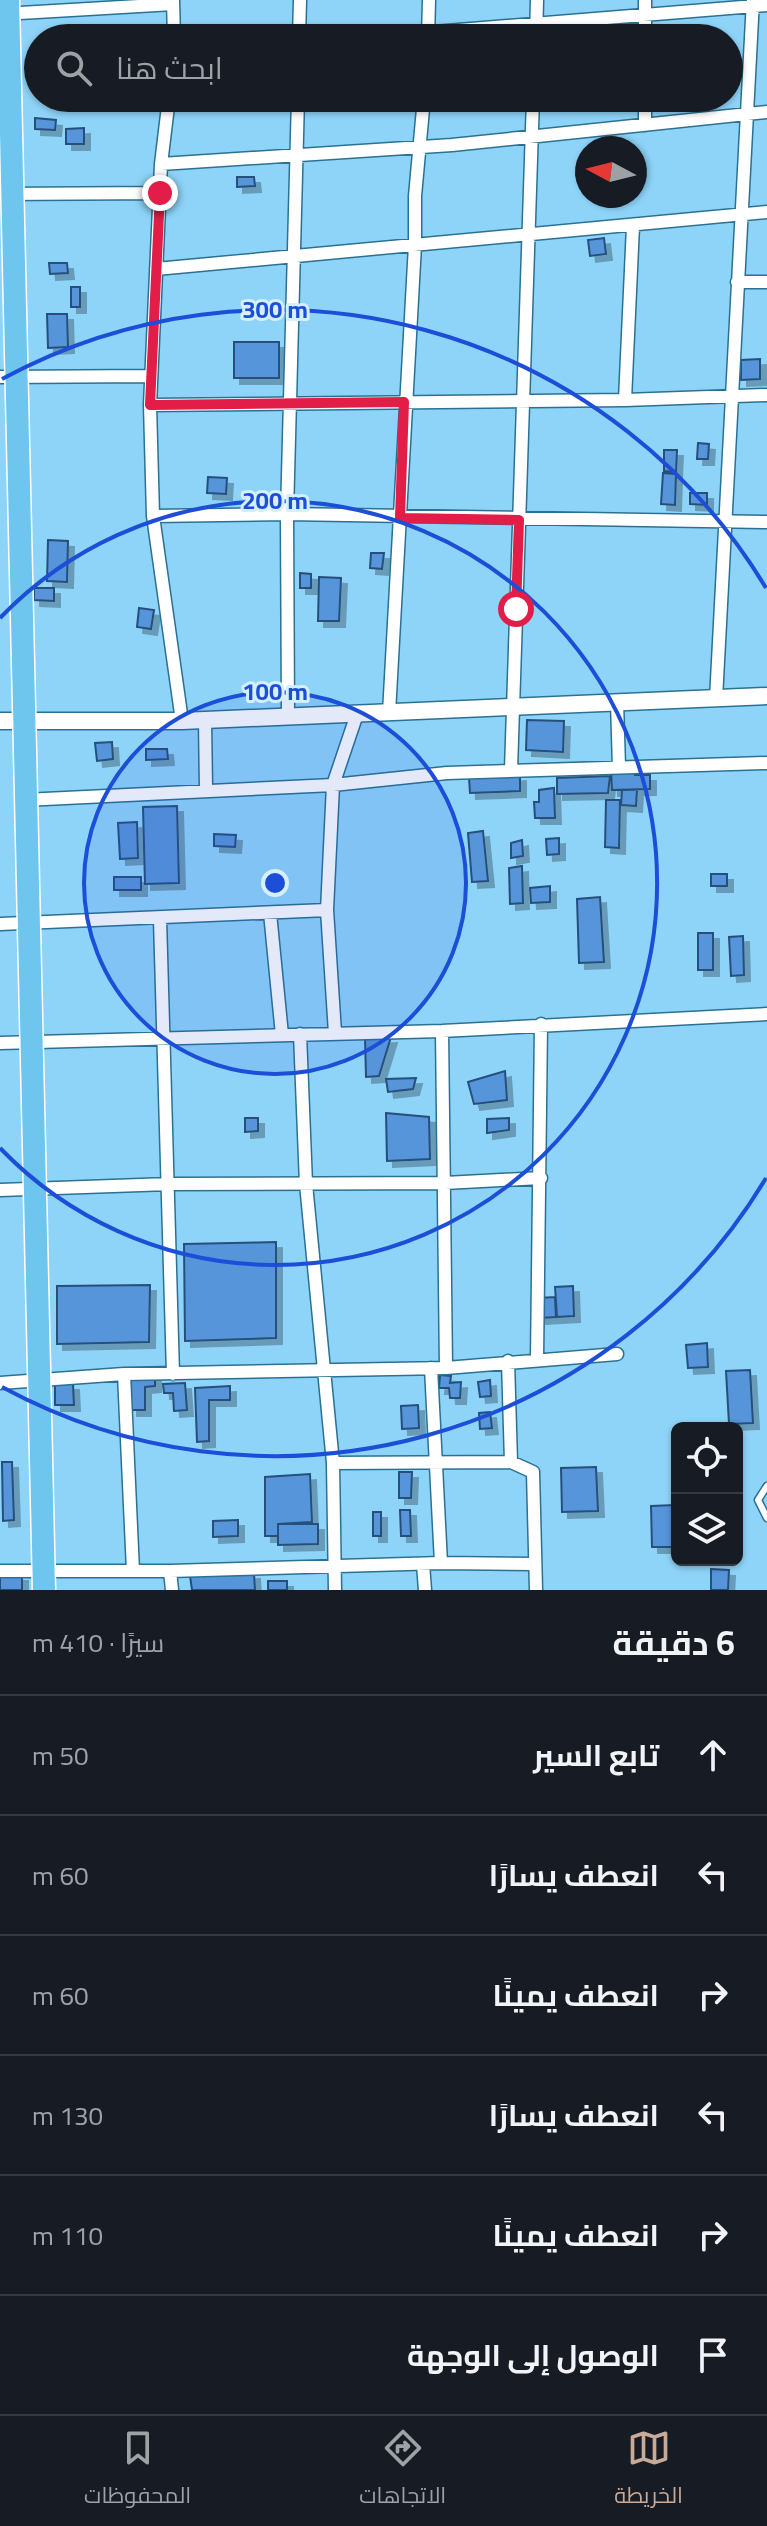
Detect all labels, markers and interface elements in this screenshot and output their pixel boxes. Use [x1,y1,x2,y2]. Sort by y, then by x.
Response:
search box [24,24,743,112]
text: ابحث هنا [116,40,223,96]
icon: search [52,46,96,90]
north arrow [575,136,647,208]
route end [142,175,178,211]
text: 300 m [242,287,308,332]
text: 200 m [242,478,308,523]
route start [498,591,534,627]
text: 100 m [242,669,308,714]
centre of rings [261,869,289,897]
map controls [671,1422,743,1566]
button: locate [671,1422,743,1494]
button: layers [671,1494,743,1566]
text: 6 دقيقة [613,1611,735,1674]
text: سيرًا · 410 m [32,1618,164,1667]
text: تابع السير [533,1727,659,1783]
text: 50 m [32,1731,89,1780]
icon: ahead [691,1733,735,1777]
text: انعطف يسارًا [489,1847,659,1903]
text: 60 m [32,1851,89,1900]
icon: left [691,1853,735,1897]
text: انعطف يمينًا [493,1967,659,2023]
text: 60 m [32,1971,89,2020]
icon: right [691,1973,735,2017]
text: انعطف يسارًا [489,2087,659,2143]
text: 130 m [32,2091,103,2140]
icon: left [691,2093,735,2137]
text: انعطف يمينًا [493,2207,659,2263]
text: 110 m [32,2211,103,2260]
icon: right [691,2213,735,2257]
text: الوصول إلى الوجهة [407,2327,659,2383]
icon: arrive [691,2333,735,2377]
tab: المحفوظات [84,2426,191,2516]
tab: الاتجاهات [359,2426,446,2516]
tab: الخريطة [614,2426,683,2516]

